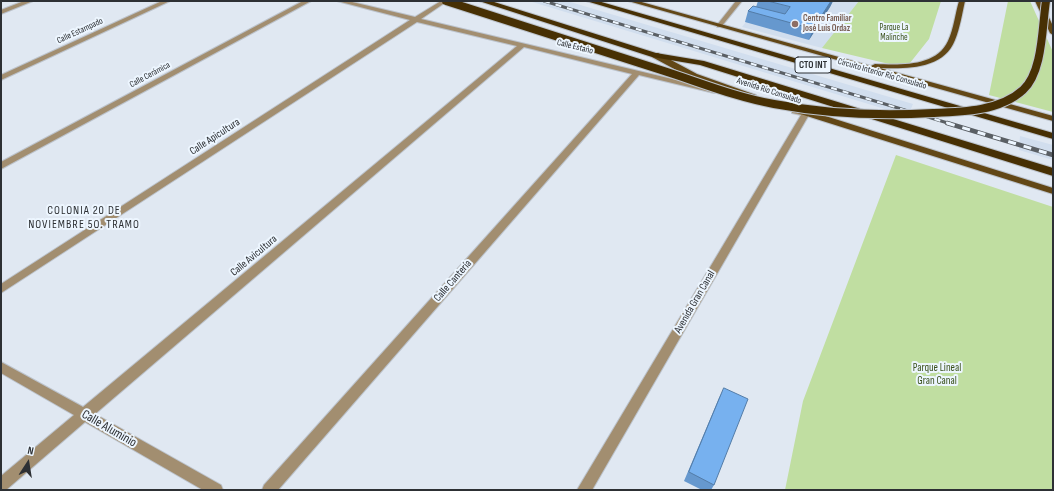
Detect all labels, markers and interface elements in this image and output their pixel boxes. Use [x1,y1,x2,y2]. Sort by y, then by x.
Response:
place label: Centro Familiar José Luis Ordaz [803,14,852,35]
street label: Calle Estampado [55,16,105,46]
marker: Centro Familiar José Luis Ordaz [790,19,800,29]
park label: Parque La Malinche [880,23,908,44]
street label: Calle Estaño [556,37,594,57]
street label: Circuito Interior Río Consulado [836,56,928,92]
road number: CTO INT [795,57,831,73]
street label: Calle Cerámica [128,60,172,90]
street label: Avenida Río Consulado [735,75,803,107]
street label: Calle Apicultura [187,116,243,158]
district label: COLONIA 20 DE NOVIEMBRE 5O. TRAMO [28,204,140,232]
street label: Calle Avicultura [228,233,280,279]
street label: Calle Cantería [431,257,475,305]
street label: Avenida Gran Canal [672,268,718,336]
park label: Parque Lineal Gran Canal [913,361,961,387]
street label: Calle Aluminio [79,407,139,451]
north arrow [8,443,48,483]
text: N [26,444,35,458]

